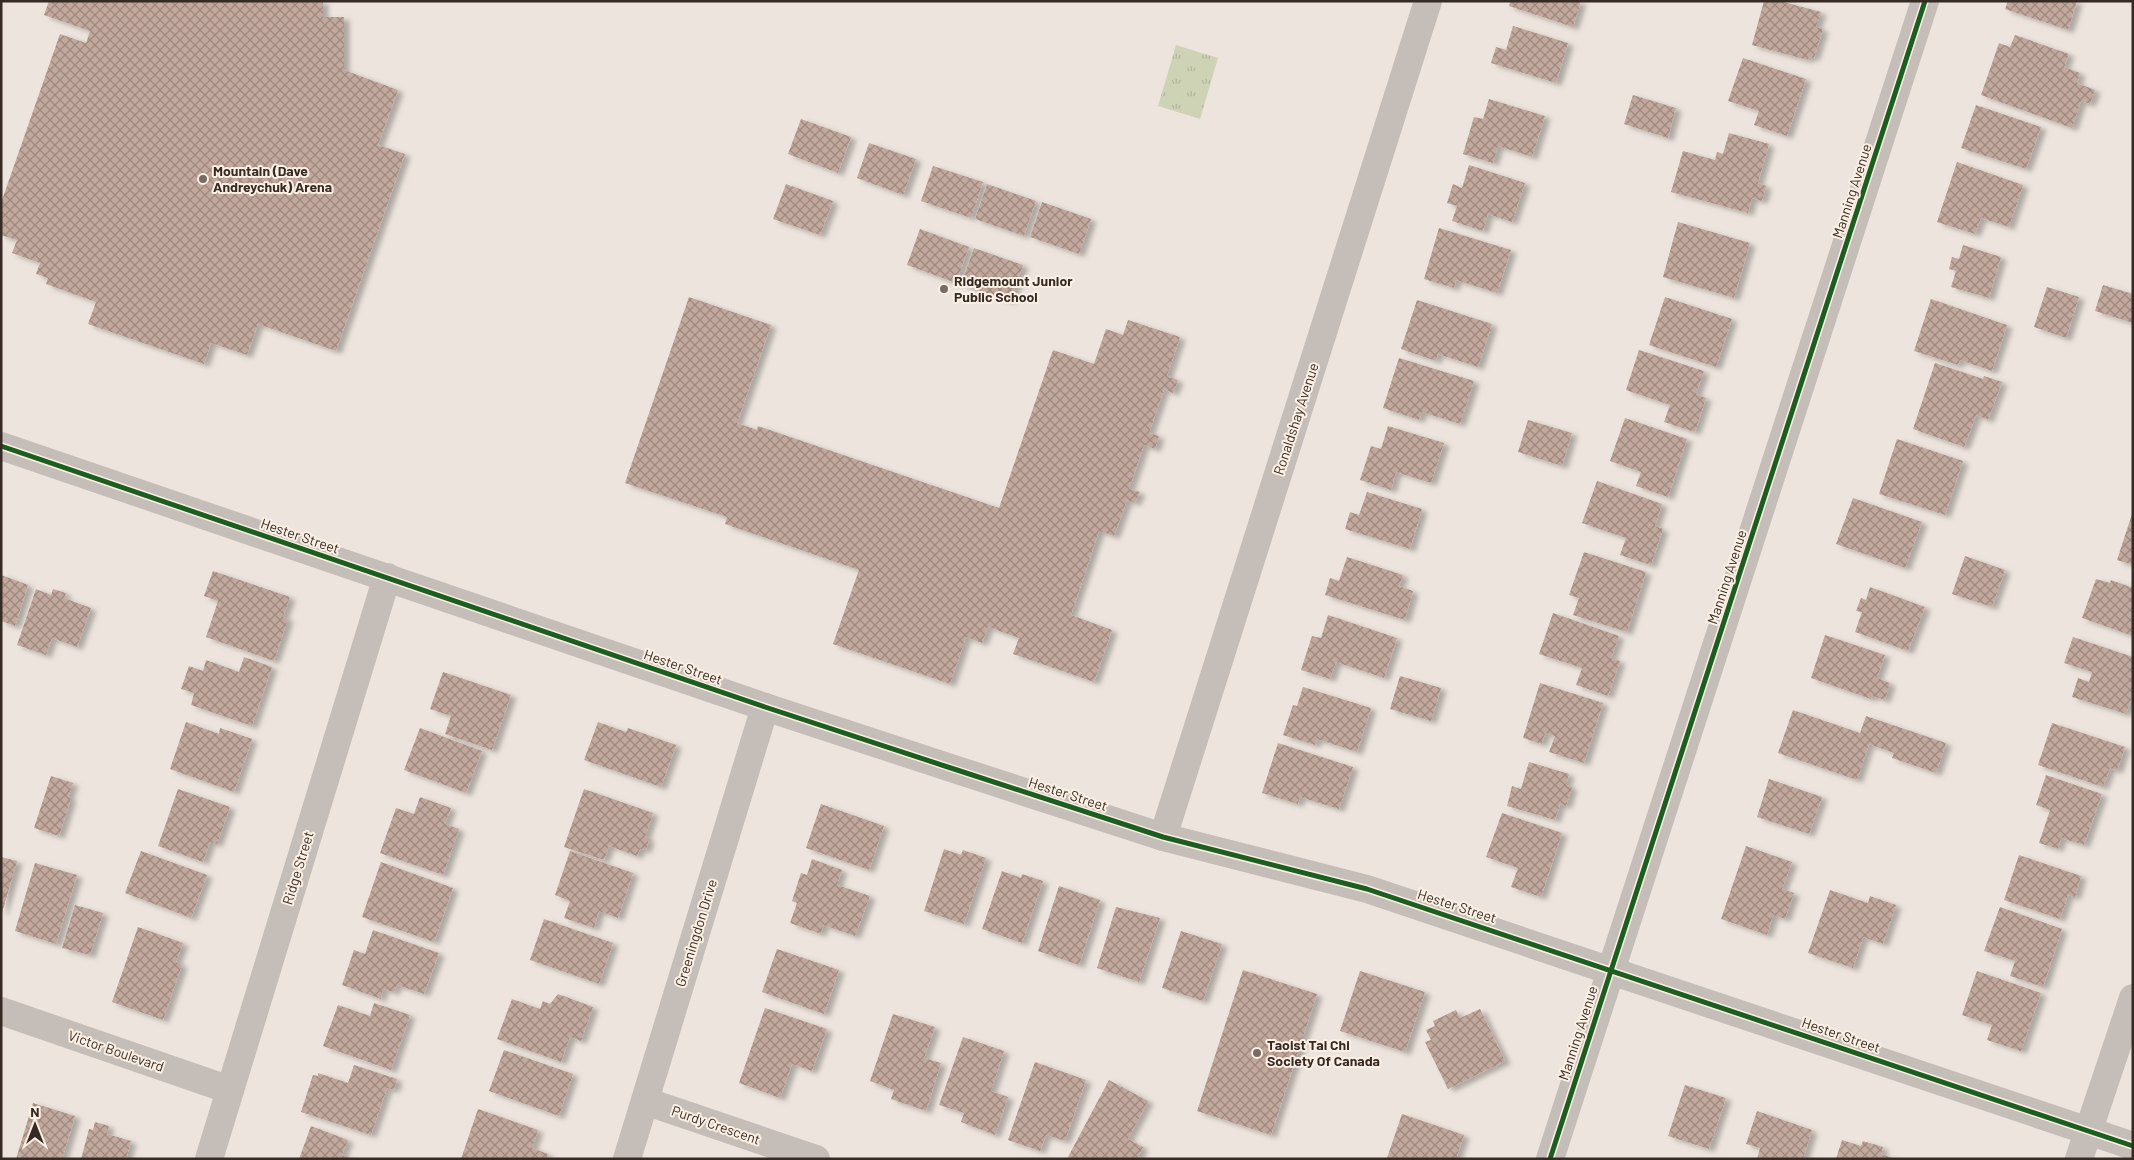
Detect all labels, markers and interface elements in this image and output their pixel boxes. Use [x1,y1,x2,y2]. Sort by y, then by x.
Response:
street label: Manning Avenue [1828,142,1875,240]
place label: Mountain (Dave Andreychuk) Arena [213,162,332,195]
marker: Mountain (Dave Andreychuk) Arena [197,173,209,185]
place label: Ridgemount Junior Public School [954,272,1073,305]
marker: Ridgemount Junior Public School [938,283,950,295]
street label: Ronaldshay Avenue [1269,361,1322,477]
street label: Hester Street [259,514,342,557]
street label: Manning Avenue [1703,528,1750,626]
street label: Hester Street [642,645,725,688]
street label: Hester Street [1027,773,1110,814]
street label: Ridge Street [278,829,317,907]
street label: Greeningdon Drive [671,877,720,989]
street label: Hester Street [1416,885,1499,926]
street label: Manning Avenue [1554,984,1601,1082]
street label: Hester Street [1800,1013,1883,1056]
street label: Victor Boulevard [66,1026,166,1075]
place label: Taoist Tai Chi Society Of Canada [1267,1036,1380,1069]
marker: Taoist Tai Chi Society Of Canada [1251,1047,1263,1059]
north arrow [10,1100,60,1150]
street label: Purdy Crescent [670,1101,763,1148]
text: N [30,1103,40,1120]

